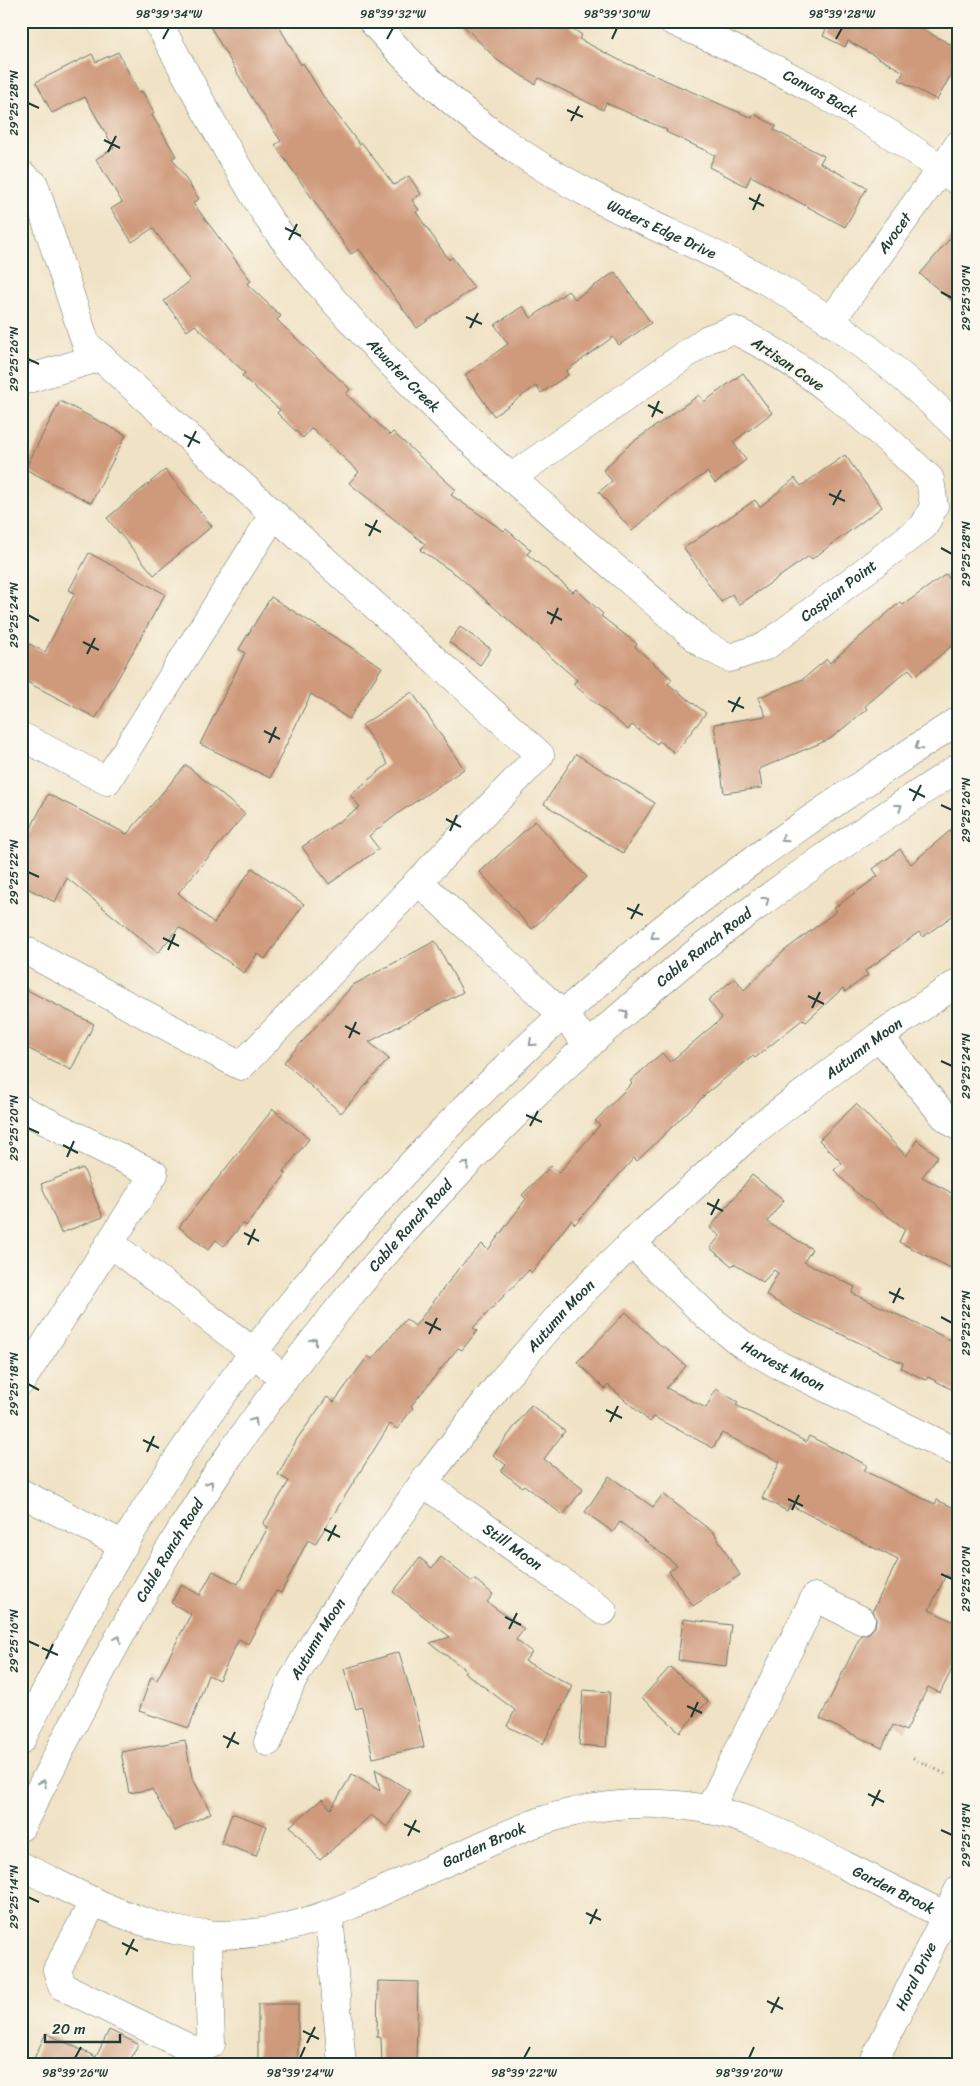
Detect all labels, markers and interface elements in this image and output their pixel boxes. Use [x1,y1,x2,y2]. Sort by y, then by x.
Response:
text: 98°39'34"W [136,3,203,25]
text: 98°39'32"W [360,3,427,25]
text: 98°39'30"W [584,3,651,25]
text: 98°39'28"W [809,3,876,25]
street label: Canvas Back [778,62,863,124]
text: 29°25'28"N [3,70,25,136]
street label: Waters Edge Drive [602,192,721,266]
street label: Avocet [870,206,919,260]
text: 29°25'30"N [955,265,977,331]
text: 29°25'26"N [3,326,25,392]
street label: Artisan Cove [745,329,830,398]
street label: Atwater Creek [360,331,447,419]
text: 29°25'28"N [955,521,977,587]
street label: Caspian Point [794,553,883,629]
text: 29°25'24"N [3,581,25,648]
one-way arrow [914,741,924,750]
text: 29°25'26"N [955,777,977,843]
one-way arrow [894,804,903,814]
one-way arrow [781,833,790,841]
text: 29°25'22"N [3,839,25,905]
one-way arrow [760,897,770,906]
street label: Cable Ranch Road [650,900,758,994]
one-way arrow [651,931,660,939]
one-way arrow [620,1010,629,1019]
street label: Autumn Moon [818,1011,908,1086]
text: 29°25'24"N [955,1032,977,1099]
one-way arrow [529,1037,538,1046]
text: 29°25'20"N [3,1094,25,1161]
one-way arrow [460,1162,469,1171]
street label: Cable Ranch Road [362,1172,460,1278]
street label: Autumn Moon [519,1273,601,1359]
text: 29°25'22"N [955,1290,977,1356]
street label: Harvest Moon [736,1333,829,1398]
one-way arrow [309,1338,317,1347]
text: 29°25'18"N [3,1351,25,1416]
one-way arrow [248,1417,257,1427]
one-way arrow [204,1481,214,1490]
street label: Cable Ranch Road [128,1492,211,1607]
street label: Still Moon [477,1516,548,1577]
text: 29°25'20"N [955,1545,977,1612]
street label: Autumn Moon [282,1593,352,1685]
text: 29°25'16"N [3,1609,25,1673]
one-way arrow [112,1635,122,1644]
one-way arrow [37,1779,47,1788]
text: 29°25'18"N [955,1802,977,1867]
street label: Garden Brook [438,1815,530,1875]
street label: Garden Brook [848,1858,940,1922]
text: 29°25'14"N [3,1864,25,1929]
street label: Horal Drive [888,1937,944,2015]
scale bar [45,2011,120,2043]
text: 20 m [52,2016,86,2042]
text: 98°39'26"W [42,2062,109,2084]
text: 98°39'24"W [267,2062,334,2084]
text: 98°39'22"W [491,2062,558,2084]
text: 98°39'20"W [716,2062,783,2084]

